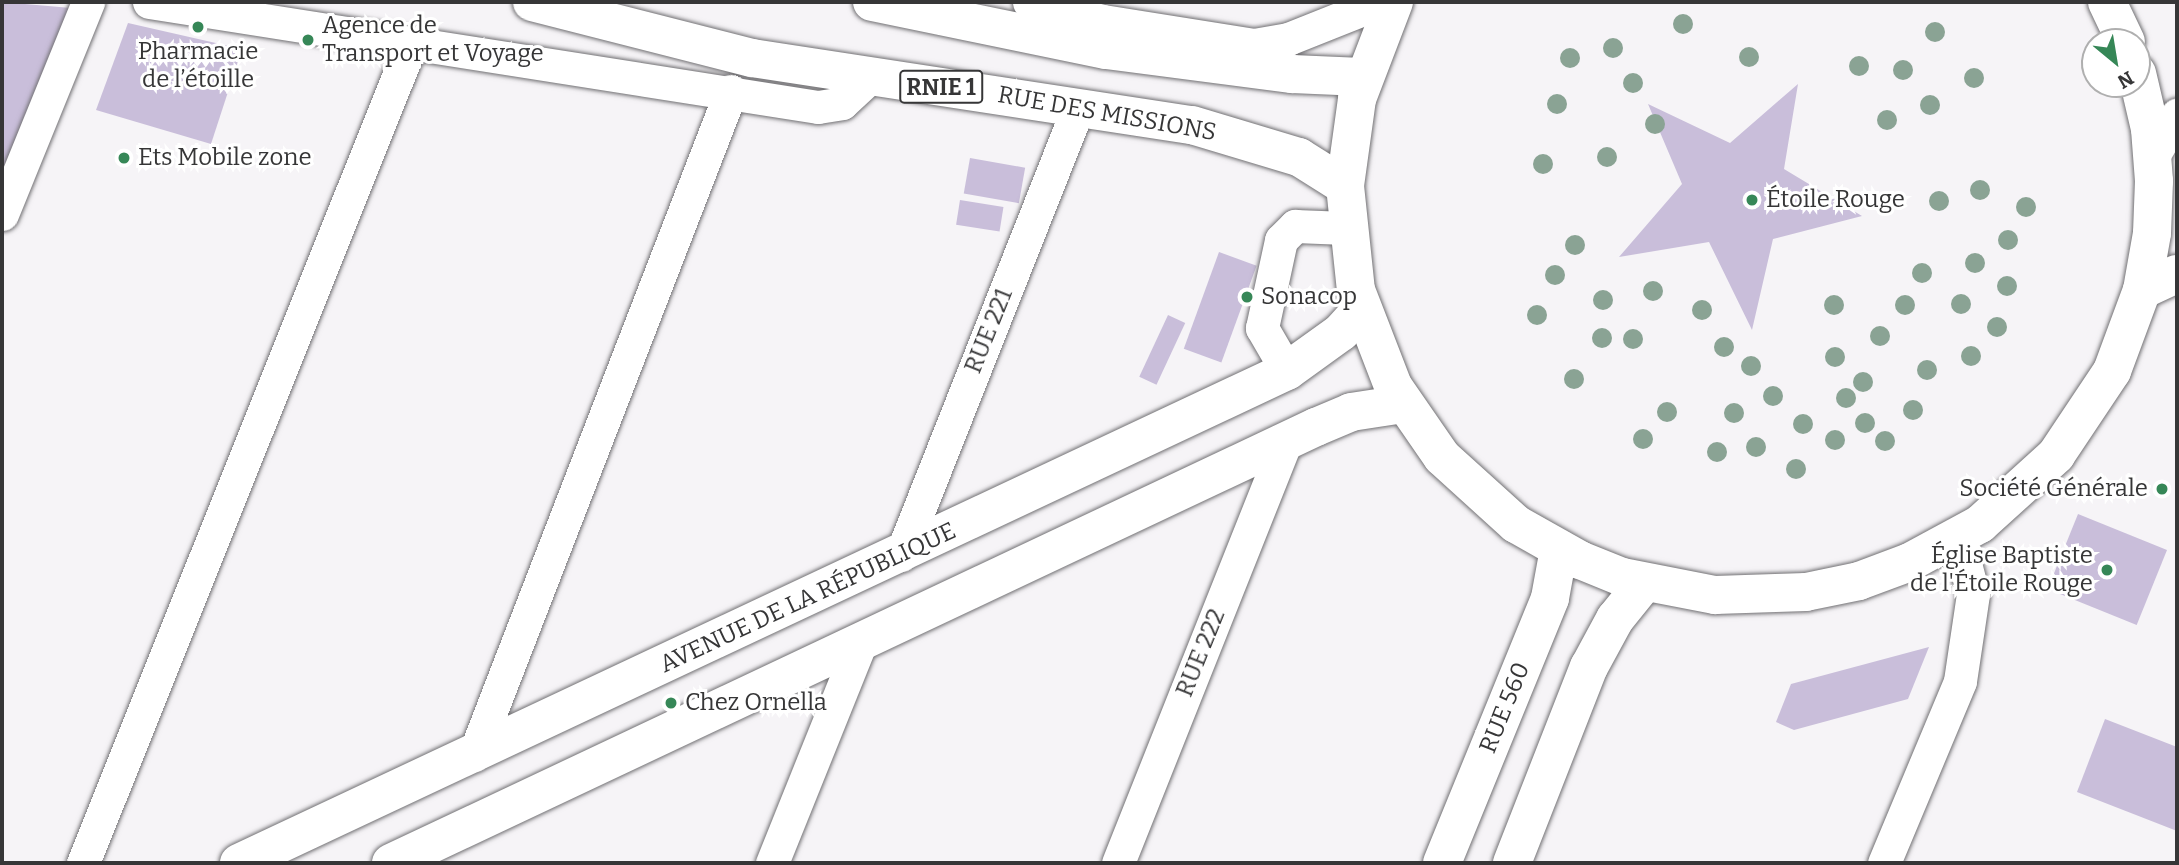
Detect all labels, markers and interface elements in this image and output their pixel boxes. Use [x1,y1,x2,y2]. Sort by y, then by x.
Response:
place label: Agence de Transport et Voyage [322,12,544,68]
marker: Pharmacie de l’étoille [190,19,206,35]
north arrow [2081,28,2151,98]
marker: Agence de Transport et Voyage [300,32,316,48]
place label: Pharmacie de l’étoille [138,38,258,94]
text: N [2114,66,2138,94]
road number: RNIE 1 [899,68,983,106]
street label: RUE DES MISSIONS [995,81,1219,147]
place label: Ets Mobile zone [138,144,312,172]
marker: Ets Mobile zone [116,150,132,166]
place label: Étoile Rouge [1766,186,1905,214]
marker: Étoile Rouge [1744,192,1760,208]
place label: Sonacop [1261,283,1357,311]
street label: RUE 221 [959,284,1019,378]
marker: Sonacop [1239,289,1255,305]
place label: Société Générale [1959,475,2148,503]
marker: Société Générale [2154,481,2170,497]
street label: AVENUE DE LA RÉPUBLIQUE [655,517,961,679]
place label: Église Baptiste de l'Étoile Rouge [1910,542,2093,598]
marker: Église Baptiste de l'Étoile Rouge [2099,562,2115,578]
street label: RUE 222 [1170,605,1232,701]
street label: RUE 560 [1474,658,1536,758]
place label: Chez Ornella [685,689,827,717]
marker: Chez Ornella [663,695,679,711]

